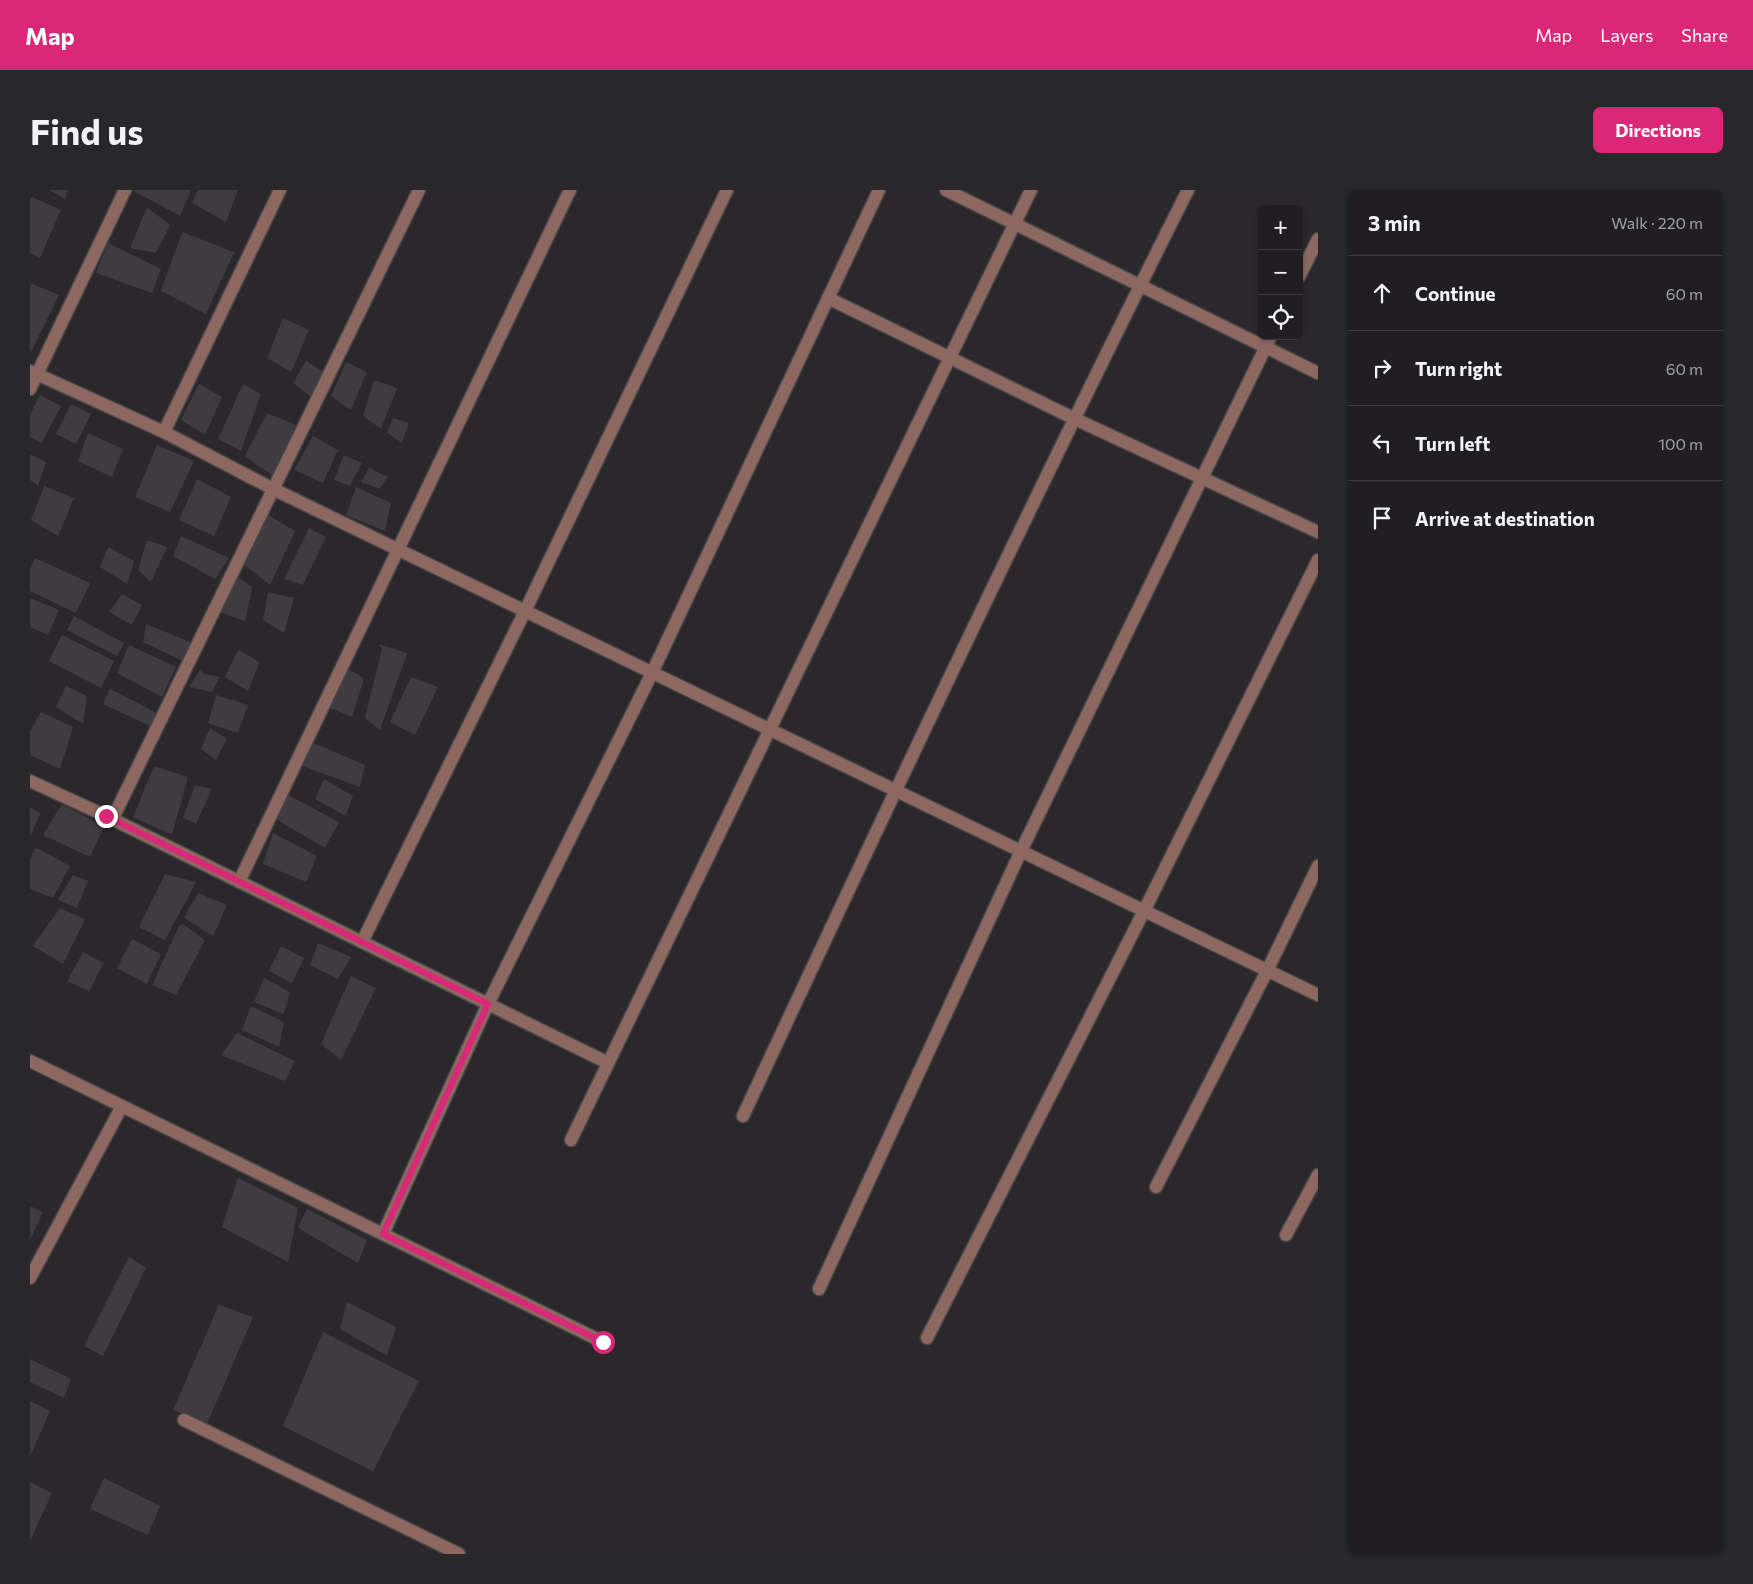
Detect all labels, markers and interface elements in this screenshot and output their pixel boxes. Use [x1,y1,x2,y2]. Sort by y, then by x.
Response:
text: Map [25,21,75,50]
text: Map [1535,24,1572,46]
text: Layers [1600,24,1653,46]
text: Share [1681,24,1728,46]
button: Directions [1593,107,1723,153]
text: Find us [30,109,144,152]
map controls [1258,205,1303,340]
button: + [1258,205,1303,250]
text: 3 min [1368,210,1421,235]
text: Walk · 220 m [1611,213,1703,232]
button: − [1258,250,1303,295]
icon: ahead [1368,279,1396,307]
text: Continue [1415,282,1495,305]
text: 60 m [1666,284,1703,303]
button: locate [1258,295,1303,340]
icon: right [1368,354,1396,382]
text: Turn right [1415,357,1502,380]
text: 60 m [1666,359,1703,378]
icon: left [1368,429,1396,457]
text: Turn left [1415,432,1490,455]
text: 100 m [1658,434,1703,453]
icon: arrive [1368,504,1396,532]
text: Arrive at destination [1415,507,1595,530]
route end [95,805,118,828]
route start [592,1331,615,1354]

